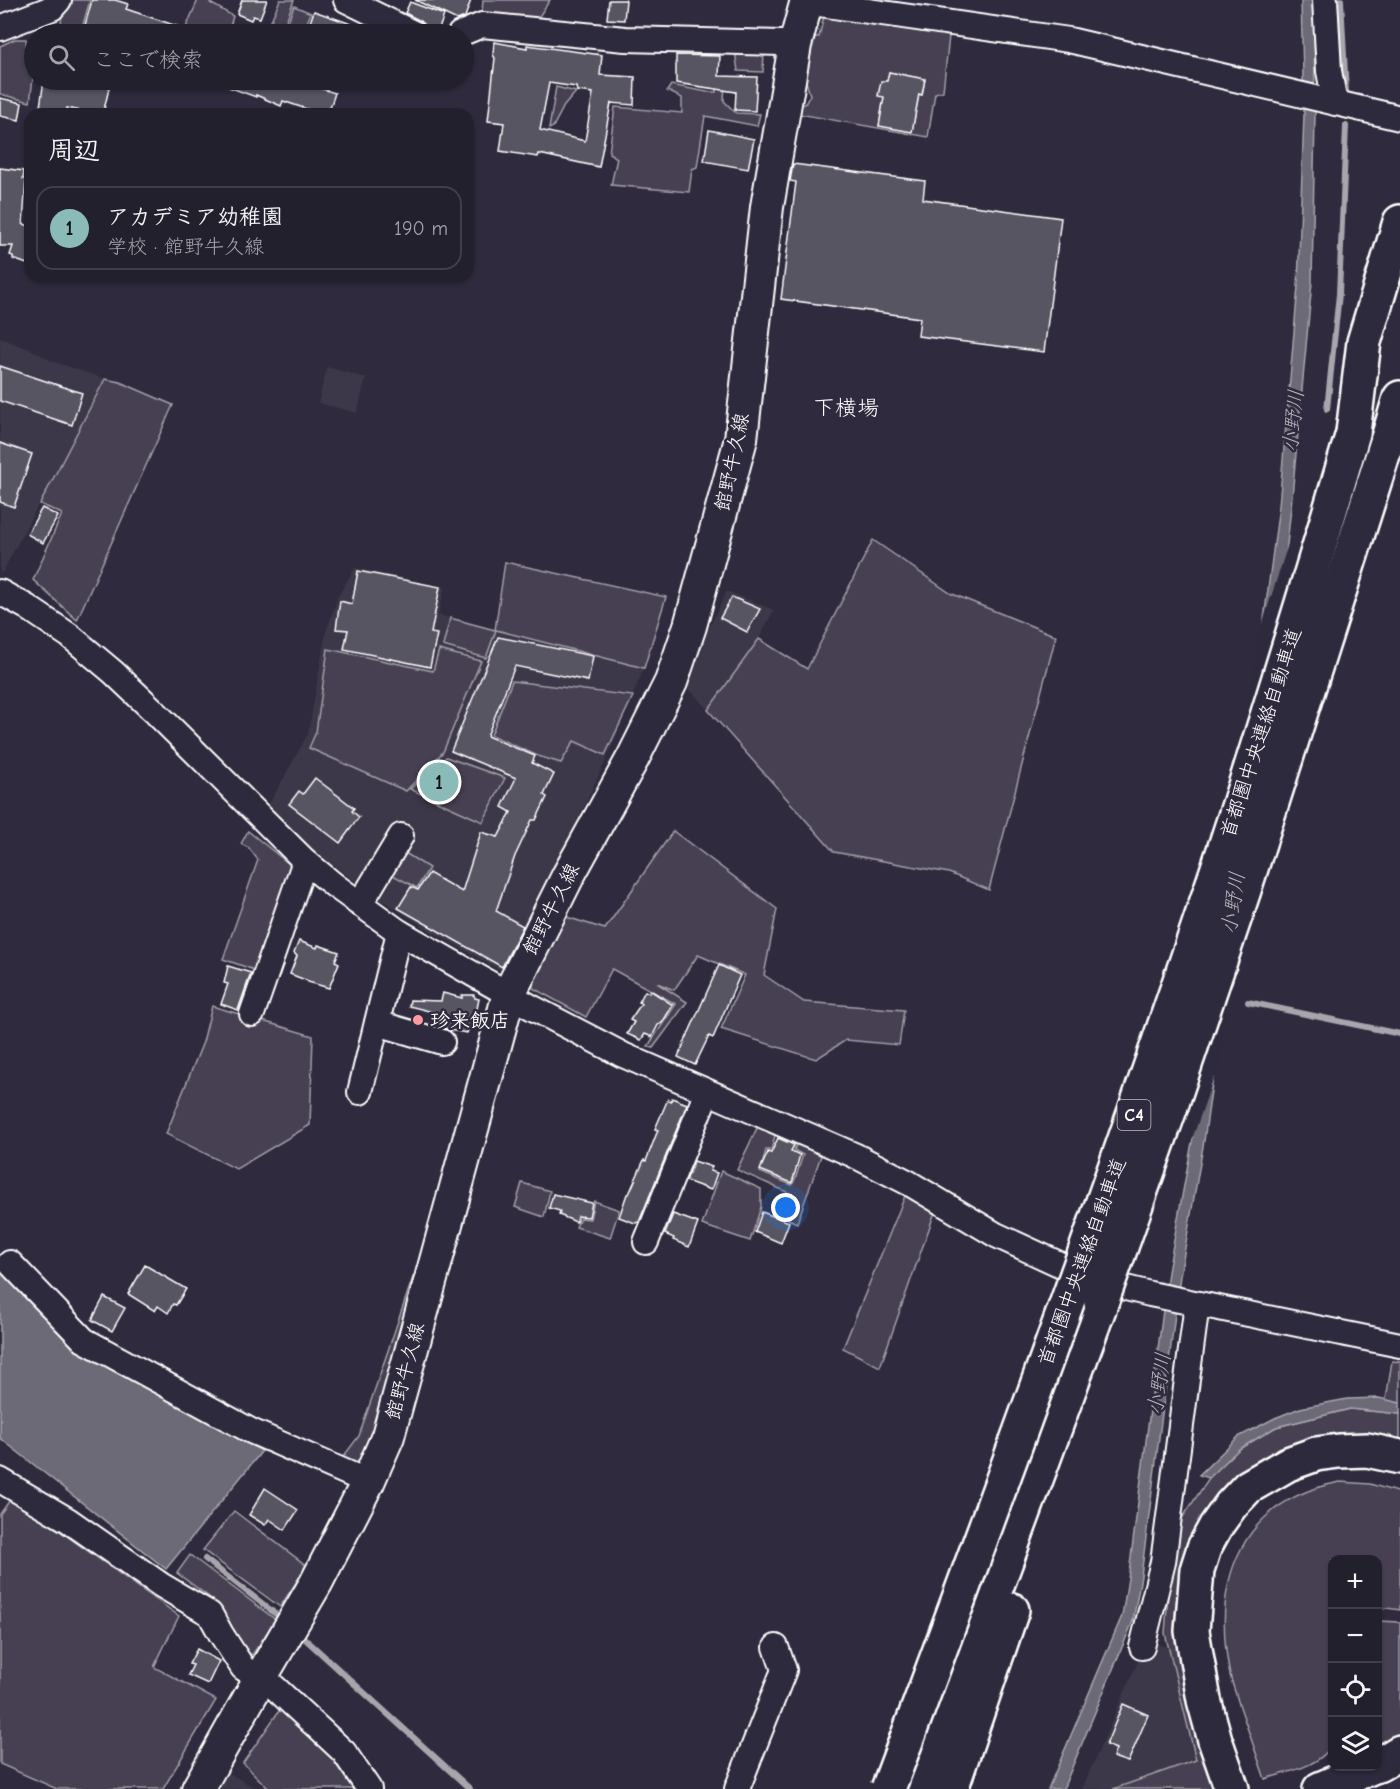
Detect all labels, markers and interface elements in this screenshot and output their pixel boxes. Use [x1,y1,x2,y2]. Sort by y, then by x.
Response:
search box [24,24,474,90]
icon: search [45,41,78,74]
text: ここで検索 [93,47,203,73]
text: 周辺 [48,136,100,166]
text: アカデミア幼稚園 [107,204,283,230]
text: 1 [66,217,73,240]
text: 190 m [394,217,448,240]
text: 学校 · 館野牛久線 [107,235,264,258]
water label: 小野川 [1278,388,1308,454]
district label: 下横場 [813,395,879,421]
street label: 館野牛久線 [710,411,754,513]
street label: 首都圏中央連絡自動車道 [1216,625,1306,841]
pin: 1 [420,760,458,804]
street label: 館野牛久線 [518,859,584,959]
water label: 小野川 [1217,870,1249,936]
place label: 珍来飯店 [430,1009,510,1032]
marker: 珍来飯店 [411,1013,425,1027]
road number: C4 [1118,1100,1150,1130]
street label: 首都圏中央連絡自動車道 [1034,1155,1130,1369]
your location [771,1193,800,1222]
street label: 館野牛久線 [381,1320,429,1422]
water label: 小野川 [1143,1351,1175,1417]
map controls [1328,1555,1382,1771]
button: + [1328,1555,1382,1609]
button: − [1328,1609,1382,1663]
button: locate [1328,1663,1382,1717]
button: layers [1328,1717,1382,1771]

